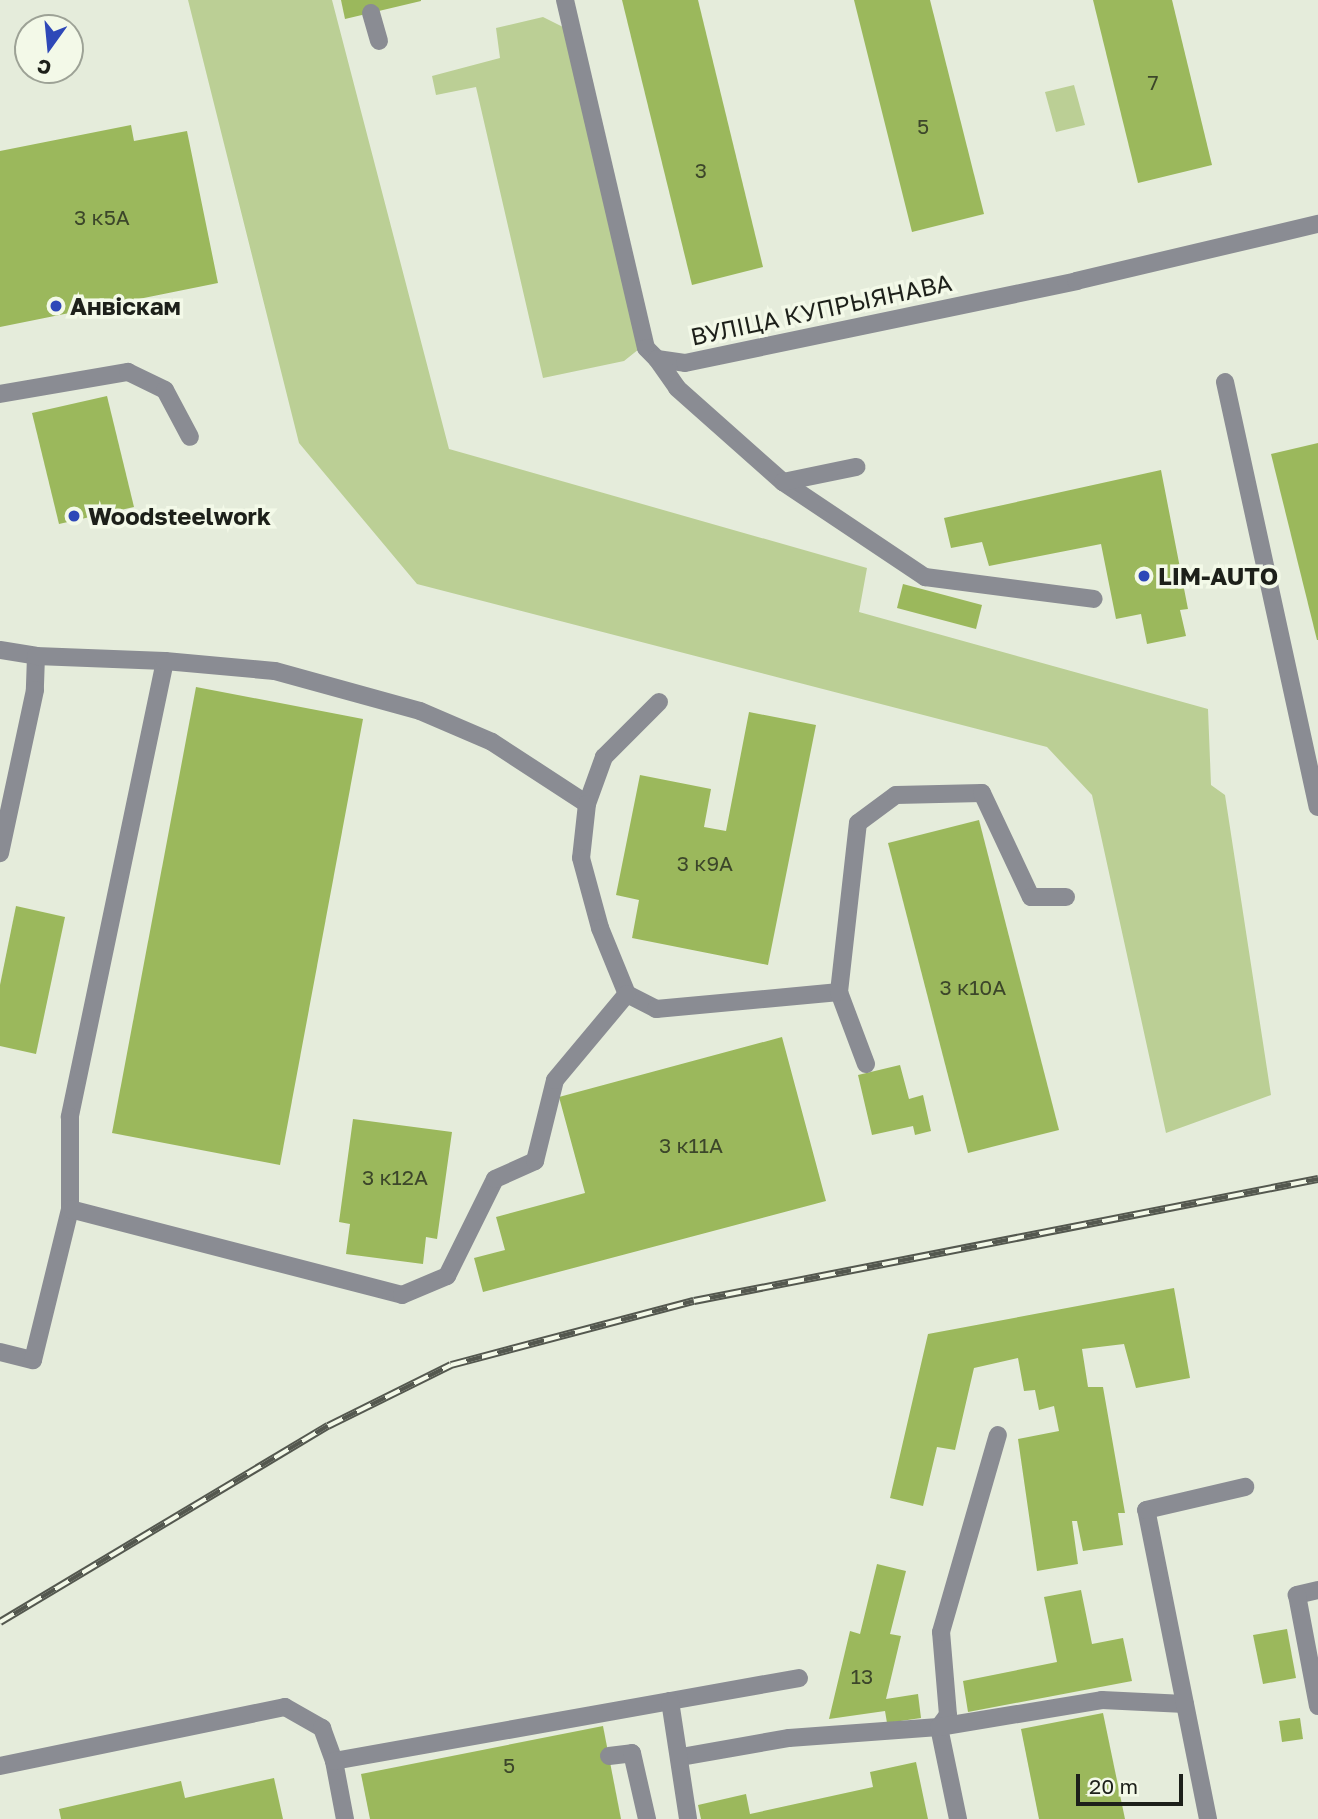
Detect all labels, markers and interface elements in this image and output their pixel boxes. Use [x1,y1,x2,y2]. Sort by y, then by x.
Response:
north arrow [14,14,84,84]
text: С [34,55,53,81]
house number: 7 [1147,69,1159,95]
house number: 5 [917,113,929,139]
house number: 3 [695,157,707,183]
house number: 3 к5А [74,204,130,230]
street label: ВУЛІЦА КУПРЫЯНАВА [688,267,954,351]
place label: Анвіскам [70,292,181,320]
marker: Анвіскам [48,298,64,314]
place label: Woodsteelwork [88,502,271,530]
marker: Woodsteelwork [66,508,82,524]
place label: LIM-AUTO [1158,562,1278,590]
marker: LIM-AUTO [1136,568,1152,584]
house number: 3 к9А [677,850,733,876]
house number: 3 к10А [940,974,1006,1000]
house number: 3 к11А [659,1132,723,1158]
house number: 3 к12А [362,1164,428,1190]
house number: 13 [851,1663,873,1689]
house number: 5 [503,1752,515,1778]
scale bar [1080,1759,1187,1803]
text: 20 m [1089,1773,1138,1799]

